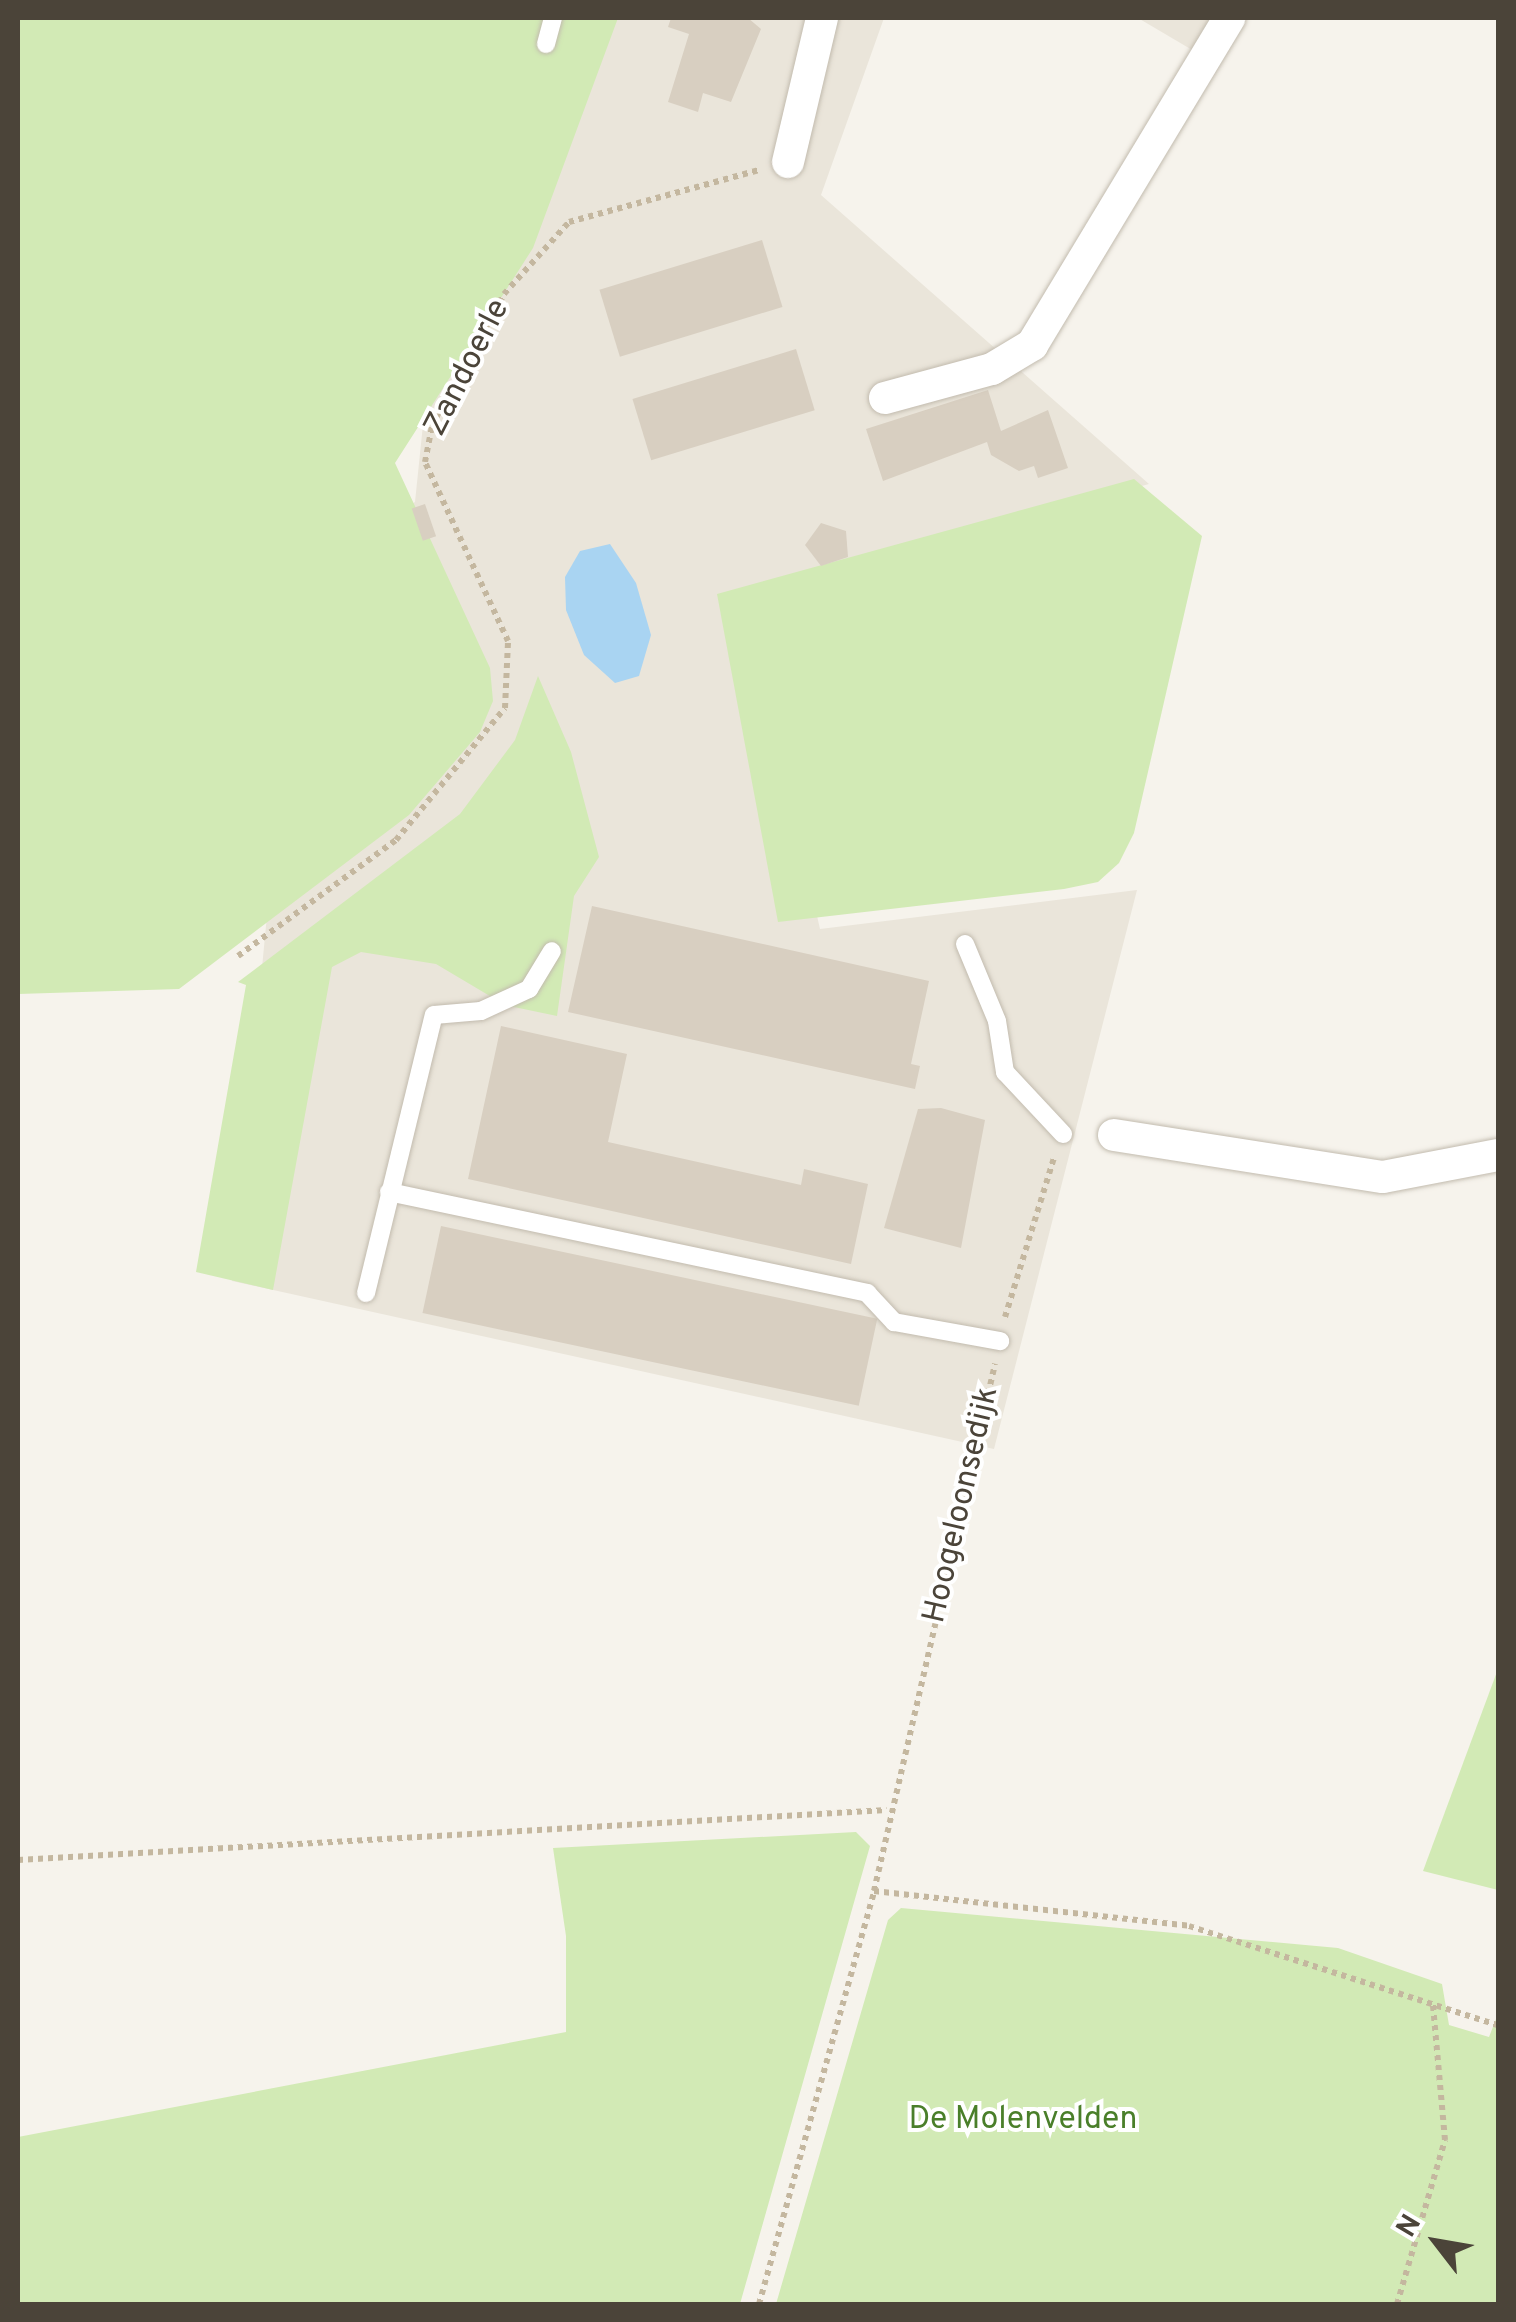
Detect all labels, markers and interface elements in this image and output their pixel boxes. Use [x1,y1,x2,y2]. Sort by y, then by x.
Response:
street label: Zandoerle [417,293,519,443]
street label: Hoogeloonsedijk [916,1383,1008,1627]
park label: De Molenvelden [908,2101,1138,2139]
north arrow [1386,2192,1486,2292]
text: N [1390,2209,1431,2244]

